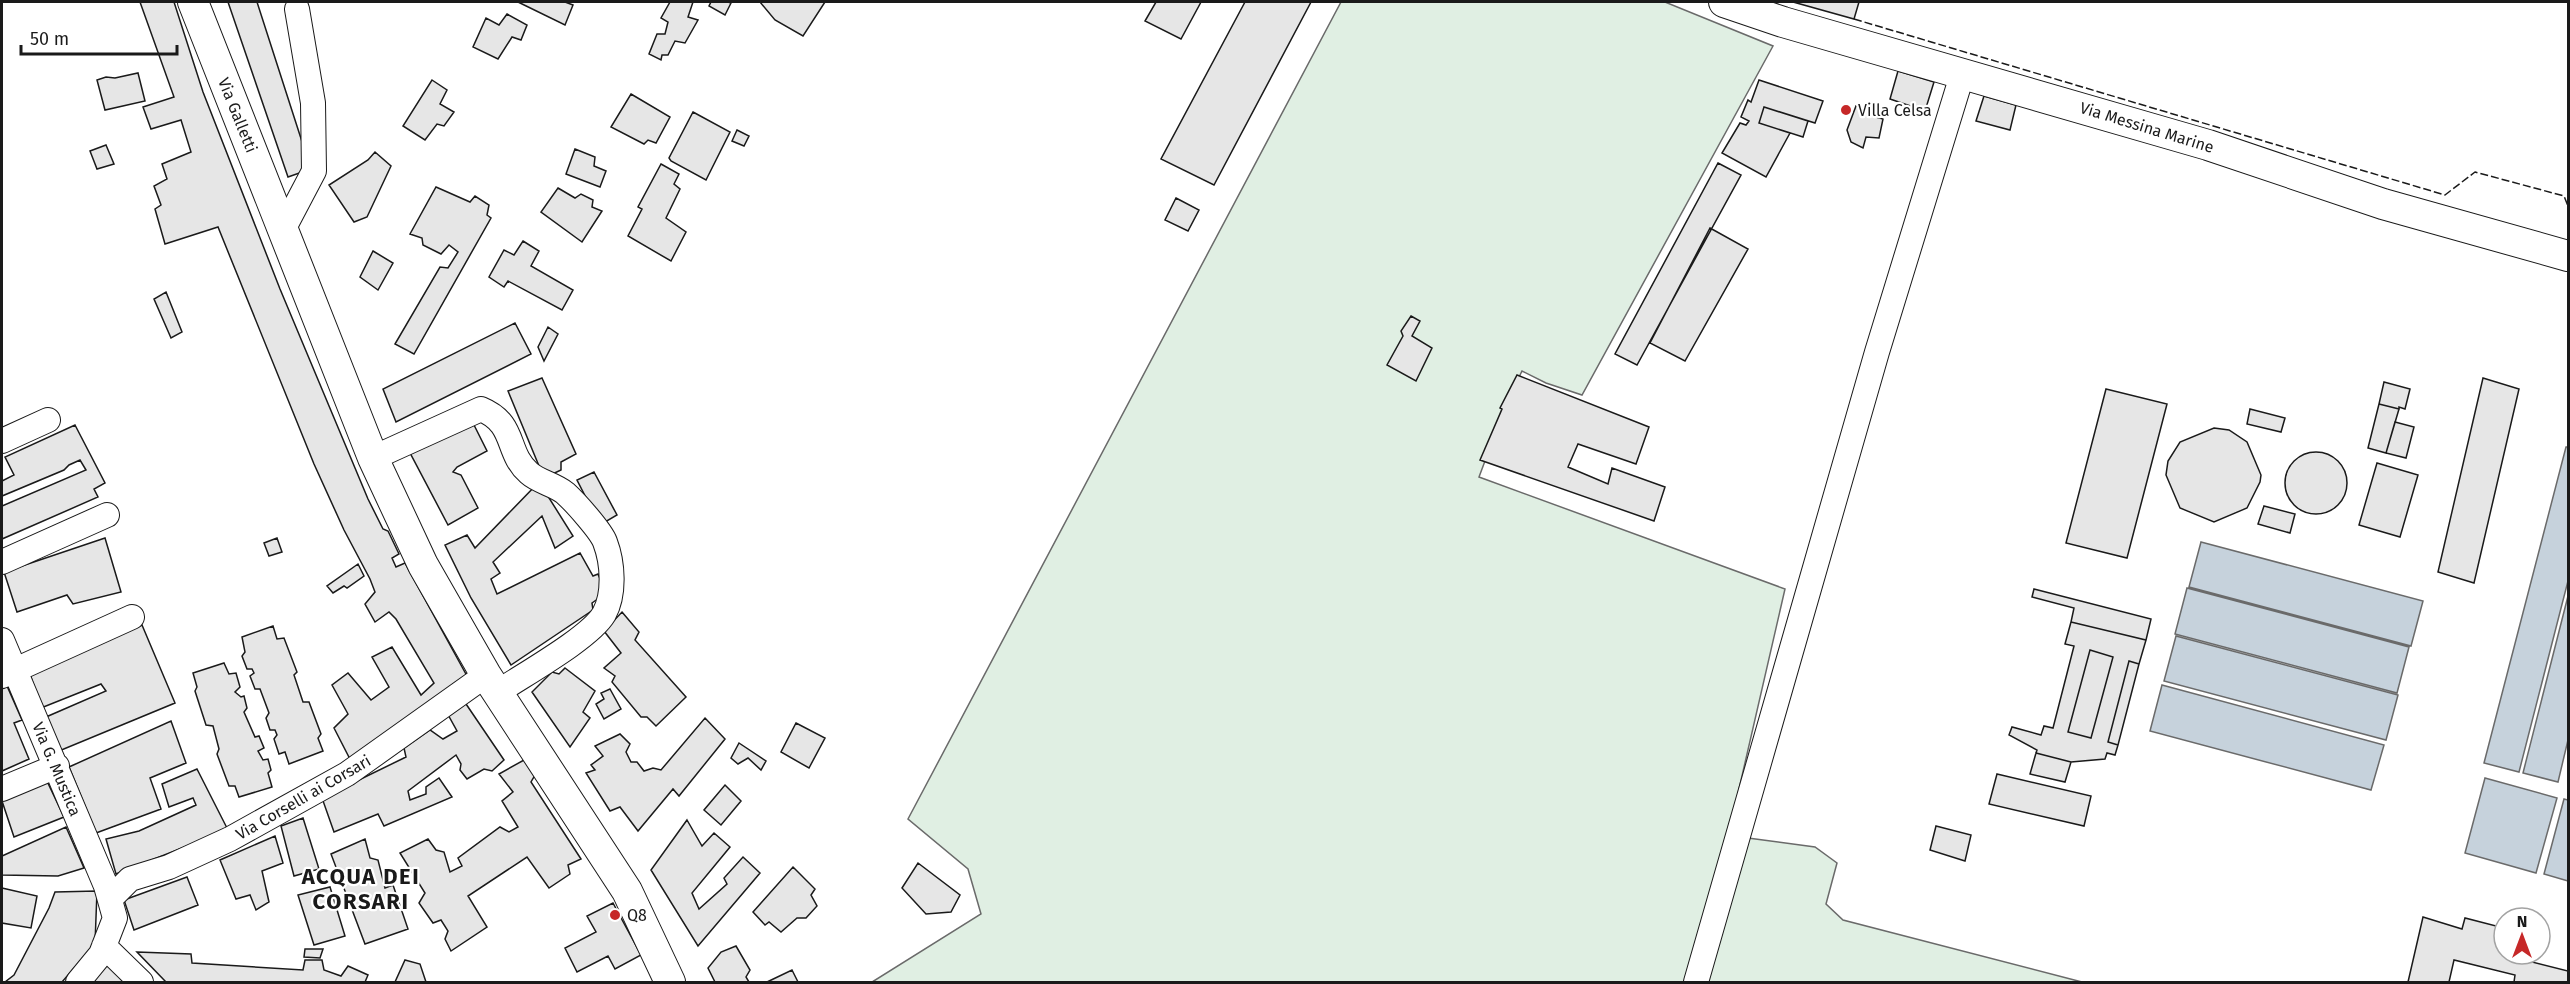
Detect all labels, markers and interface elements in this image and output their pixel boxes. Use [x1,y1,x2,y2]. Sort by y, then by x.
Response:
scale bar [21,18,177,56]
text: 50 m [30,28,69,50]
street label: Via Galletti [214,75,261,155]
street label: Via Messina Marine [2078,98,2216,157]
place label: Villa Celsa [1858,101,1932,120]
marker: Villa Celsa [1839,103,1853,117]
street label: Via G. Mustica [28,719,85,819]
street label: Via Corselli ai Corsari [232,751,374,844]
district label: ACQUA DEI CORSARI [301,863,420,915]
place label: Q8 [627,906,647,925]
north arrow [2492,906,2552,966]
marker: Q8 [608,908,622,922]
text: N [2517,912,2527,931]

